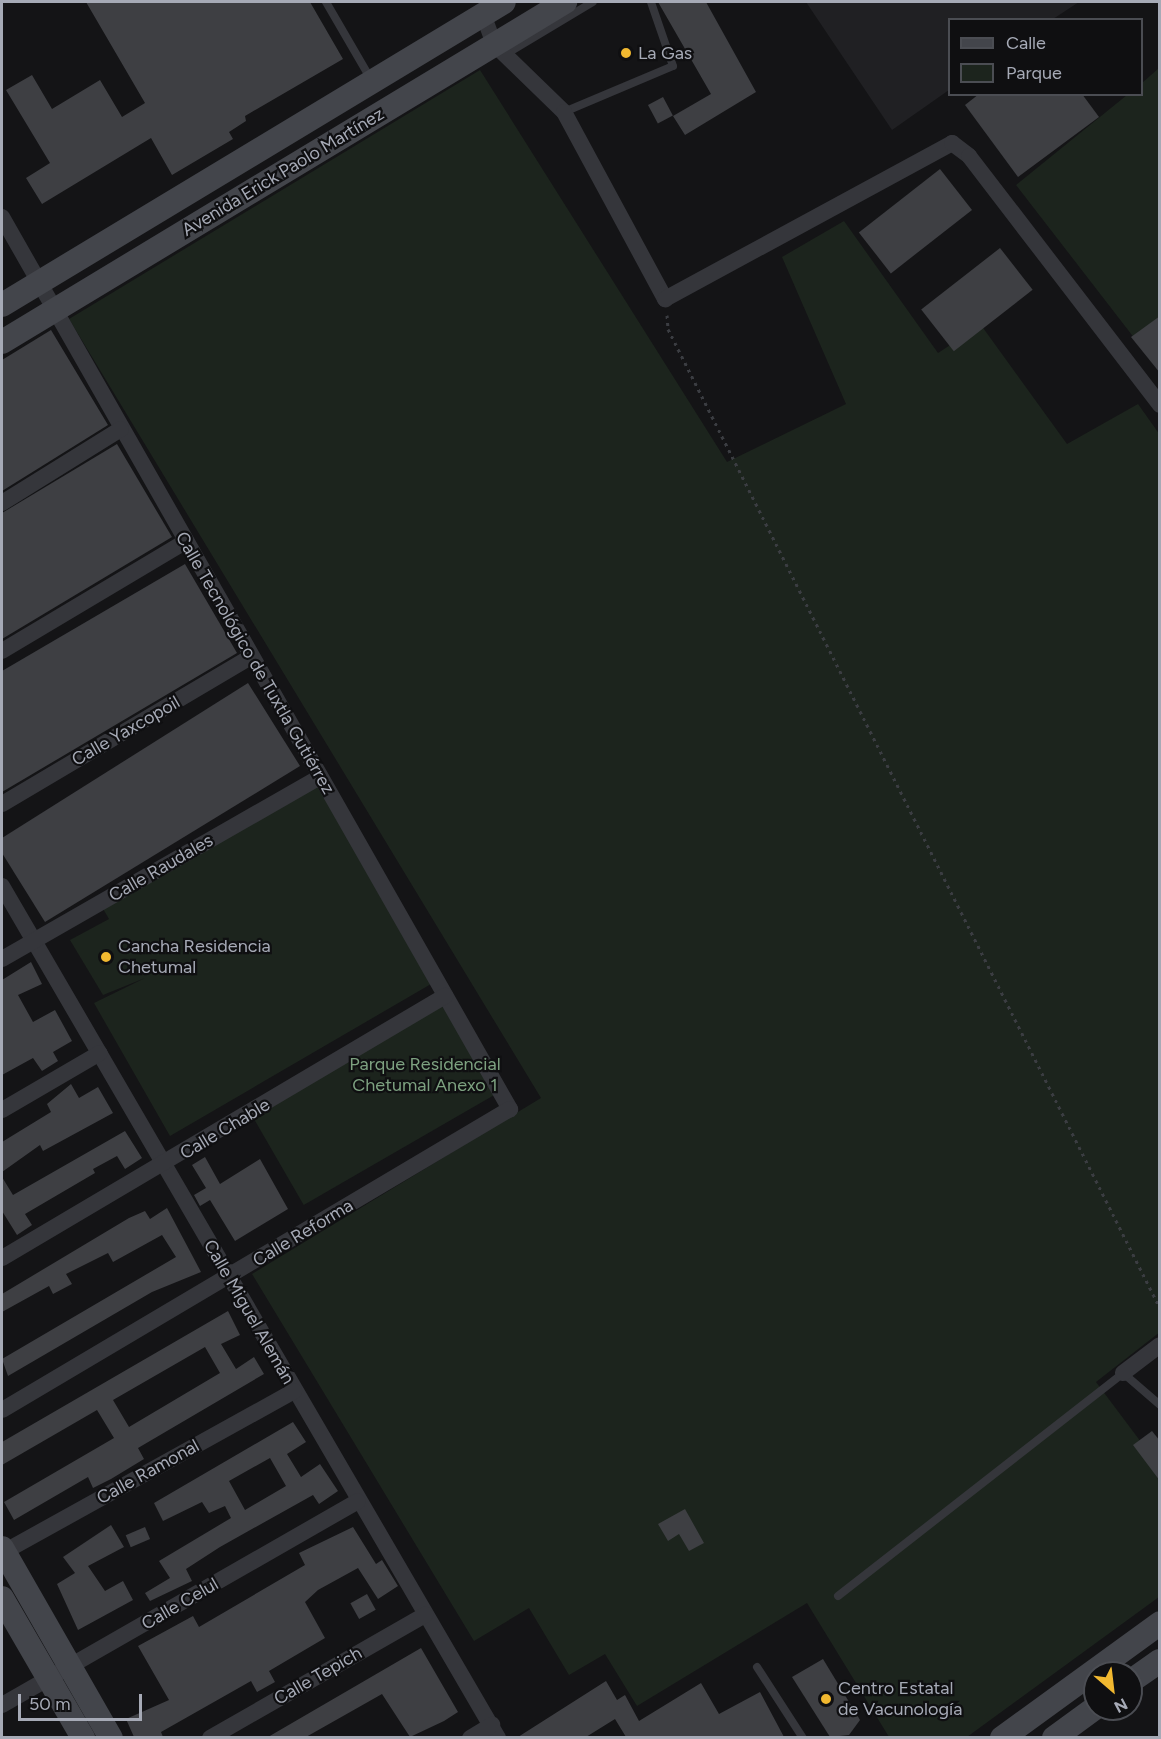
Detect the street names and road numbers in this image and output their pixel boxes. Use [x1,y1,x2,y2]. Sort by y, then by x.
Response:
street label: Avenida Erick Paolo Martínez [178,103,388,241]
street label: Calle Tecnológico de Tuxtla Gutiérrez [171,528,339,798]
street label: Calle Yaxcopoil [68,691,184,771]
street label: Calle Raudales [105,829,217,907]
street label: Calle Chable [176,1094,274,1164]
street label: Calle Reforma [249,1195,357,1271]
street label: Calle Miguel Alemán [199,1236,299,1388]
street label: Calle Ramonal [93,1435,203,1509]
street label: Calle Celul [138,1573,222,1635]
street label: Calle Tepich [270,1642,366,1710]

